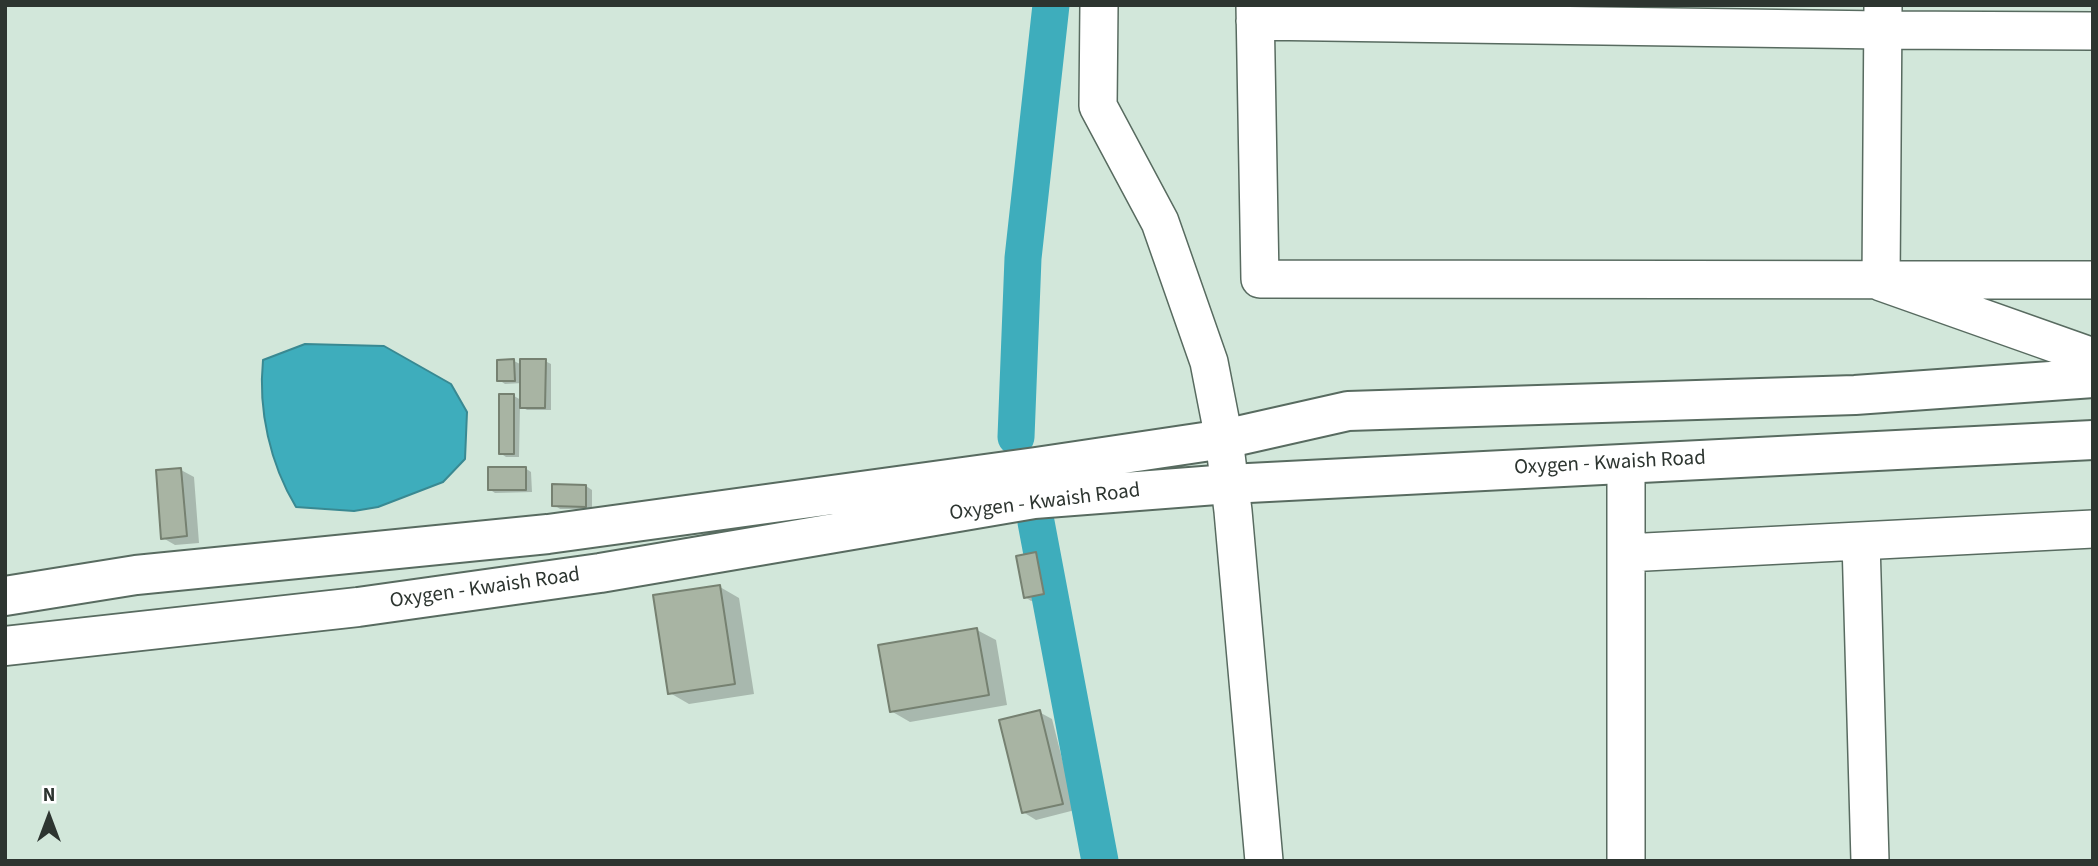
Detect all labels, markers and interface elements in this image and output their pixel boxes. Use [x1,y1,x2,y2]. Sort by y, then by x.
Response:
street label: Oxygen - Kwaish Road [1514,446,1706,482]
street label: Oxygen - Kwaish Road [948,479,1142,527]
street label: Oxygen - Kwaish Road [388,563,582,615]
north arrow [14,782,84,852]
text: N [43,782,55,809]

